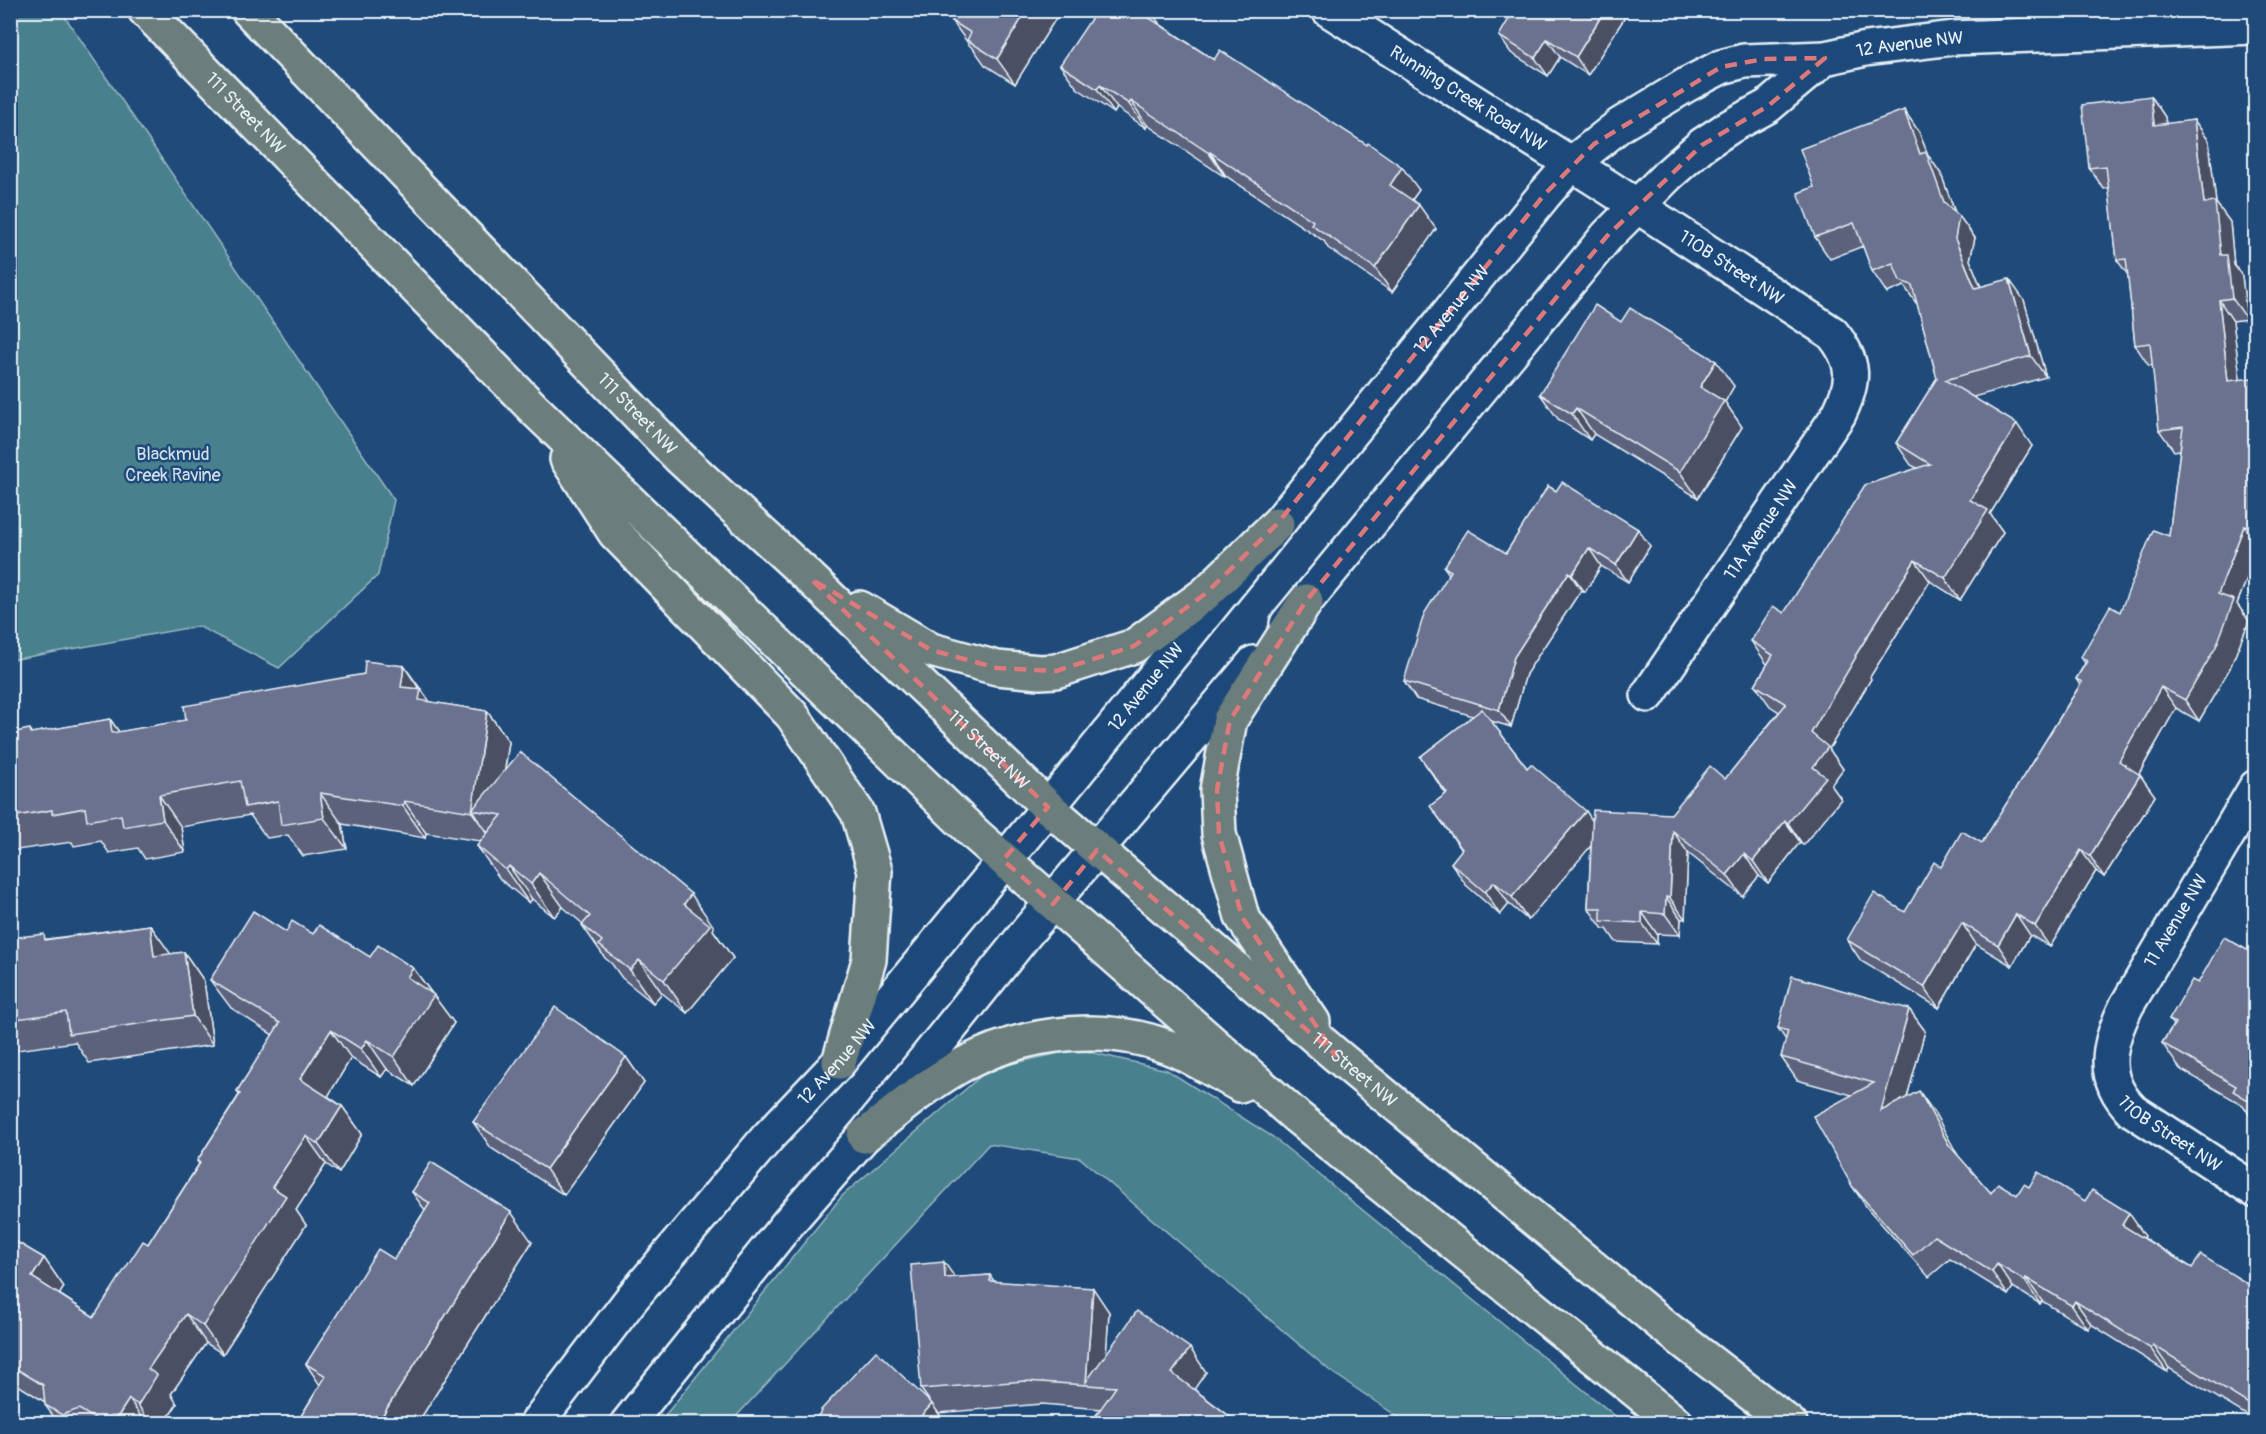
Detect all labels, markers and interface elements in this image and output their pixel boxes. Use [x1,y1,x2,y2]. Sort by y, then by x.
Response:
street label: 12 Avenue NW [1854,26,1964,62]
street label: Running Creek Road NW [1386,40,1551,157]
street label: 111 Street NW [201,67,291,159]
street label: 110B Street NW [1675,225,1789,310]
street label: 12 Avenue NW [1409,260,1494,358]
street label: 111 Street NW [593,368,682,460]
park label: Blackmud Creek Ravine [125,443,221,487]
street label: 11A Avenue NW [1719,475,1803,585]
street label: 12 Avenue NW [1103,638,1189,736]
street label: 111 Street NW [943,705,1034,795]
street label: 11 Avenue NW [2139,870,2213,972]
street label: 12 Avenue NW [793,1014,881,1110]
street label: 111 Street NW [1306,1027,1402,1112]
street label: 110B Street NW [2112,1091,2226,1177]

